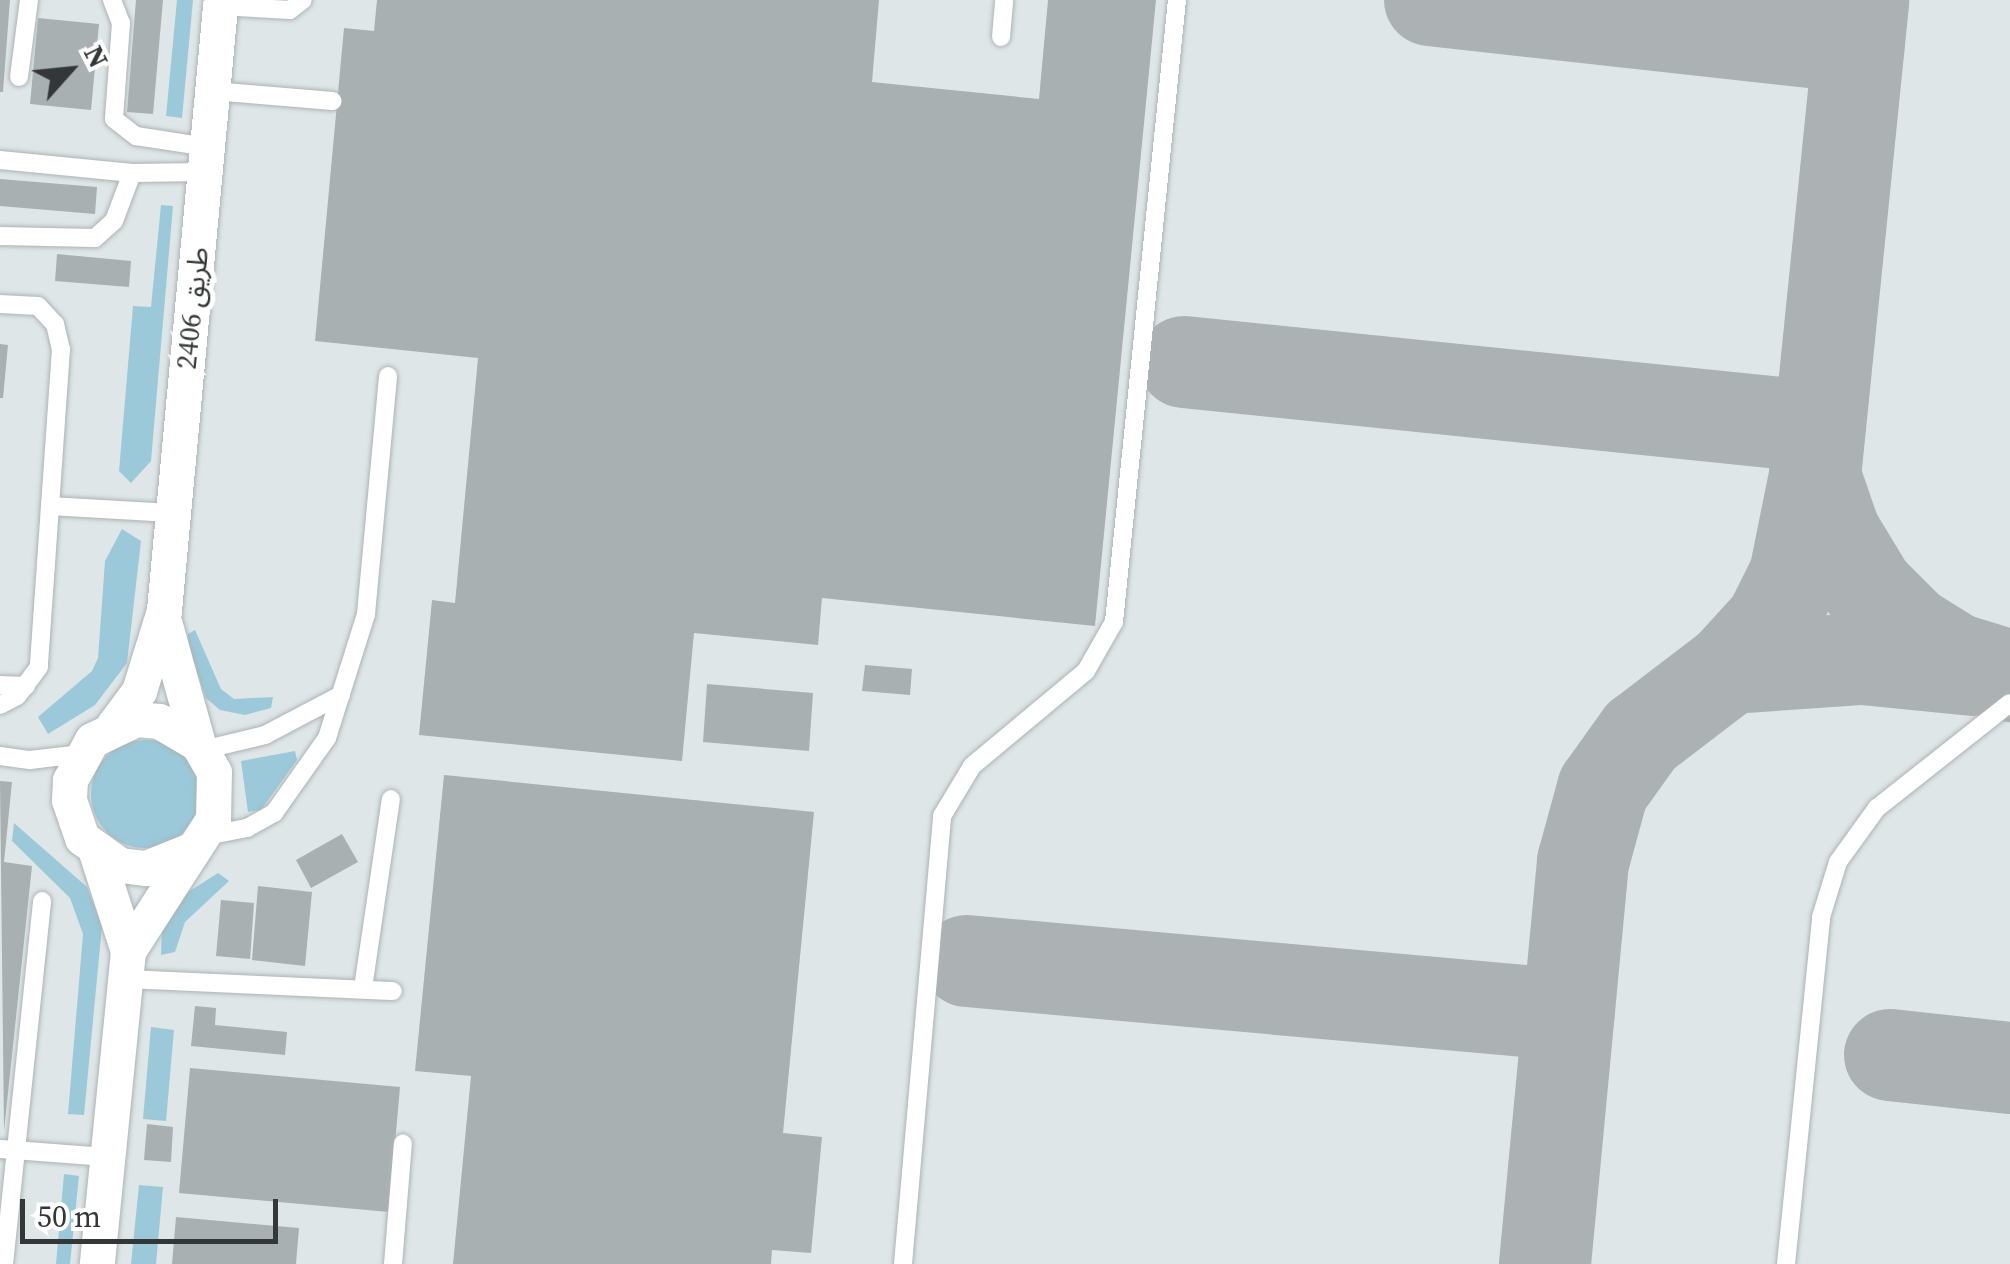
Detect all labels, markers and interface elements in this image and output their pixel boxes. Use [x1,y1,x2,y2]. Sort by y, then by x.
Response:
north arrow [20,20,120,120]
text: N [75,39,118,74]
street label: طريق 2406 [169,245,215,371]
scale bar [25,1179,282,1241]
text: 50 m [37,1196,101,1237]

